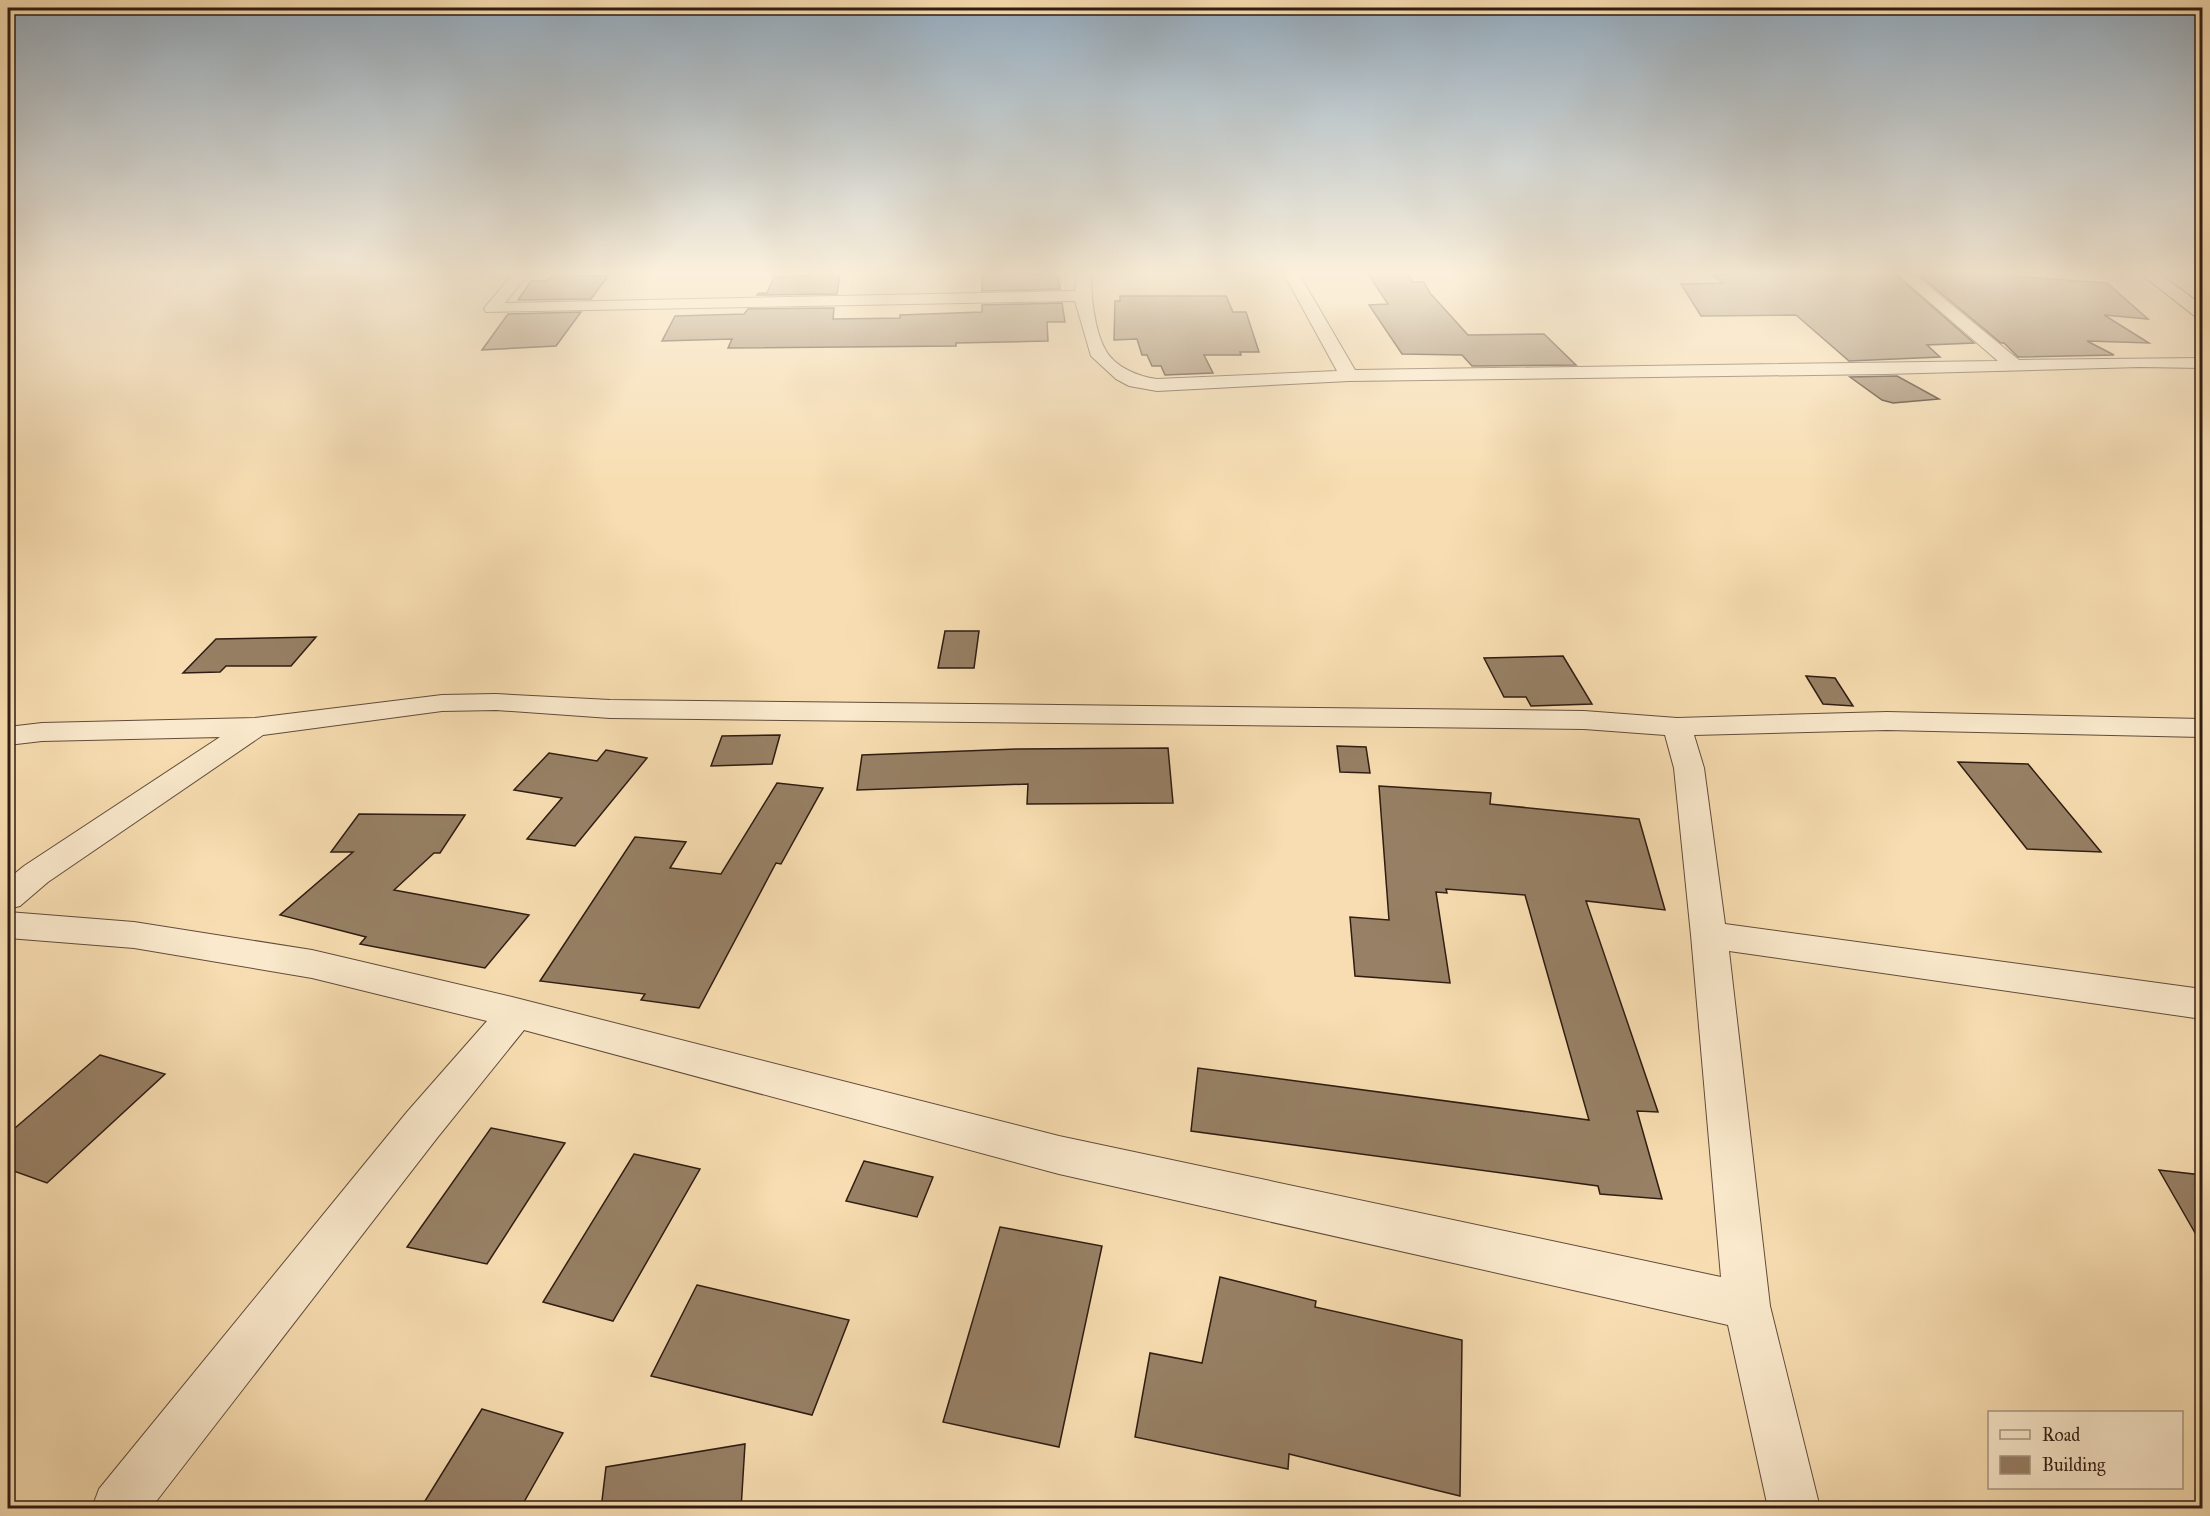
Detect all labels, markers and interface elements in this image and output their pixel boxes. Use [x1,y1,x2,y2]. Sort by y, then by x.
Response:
legend [1988,1411,2183,1489]
text: Road [2042,1424,2080,1446]
text: Building [2042,1454,2106,1477]

